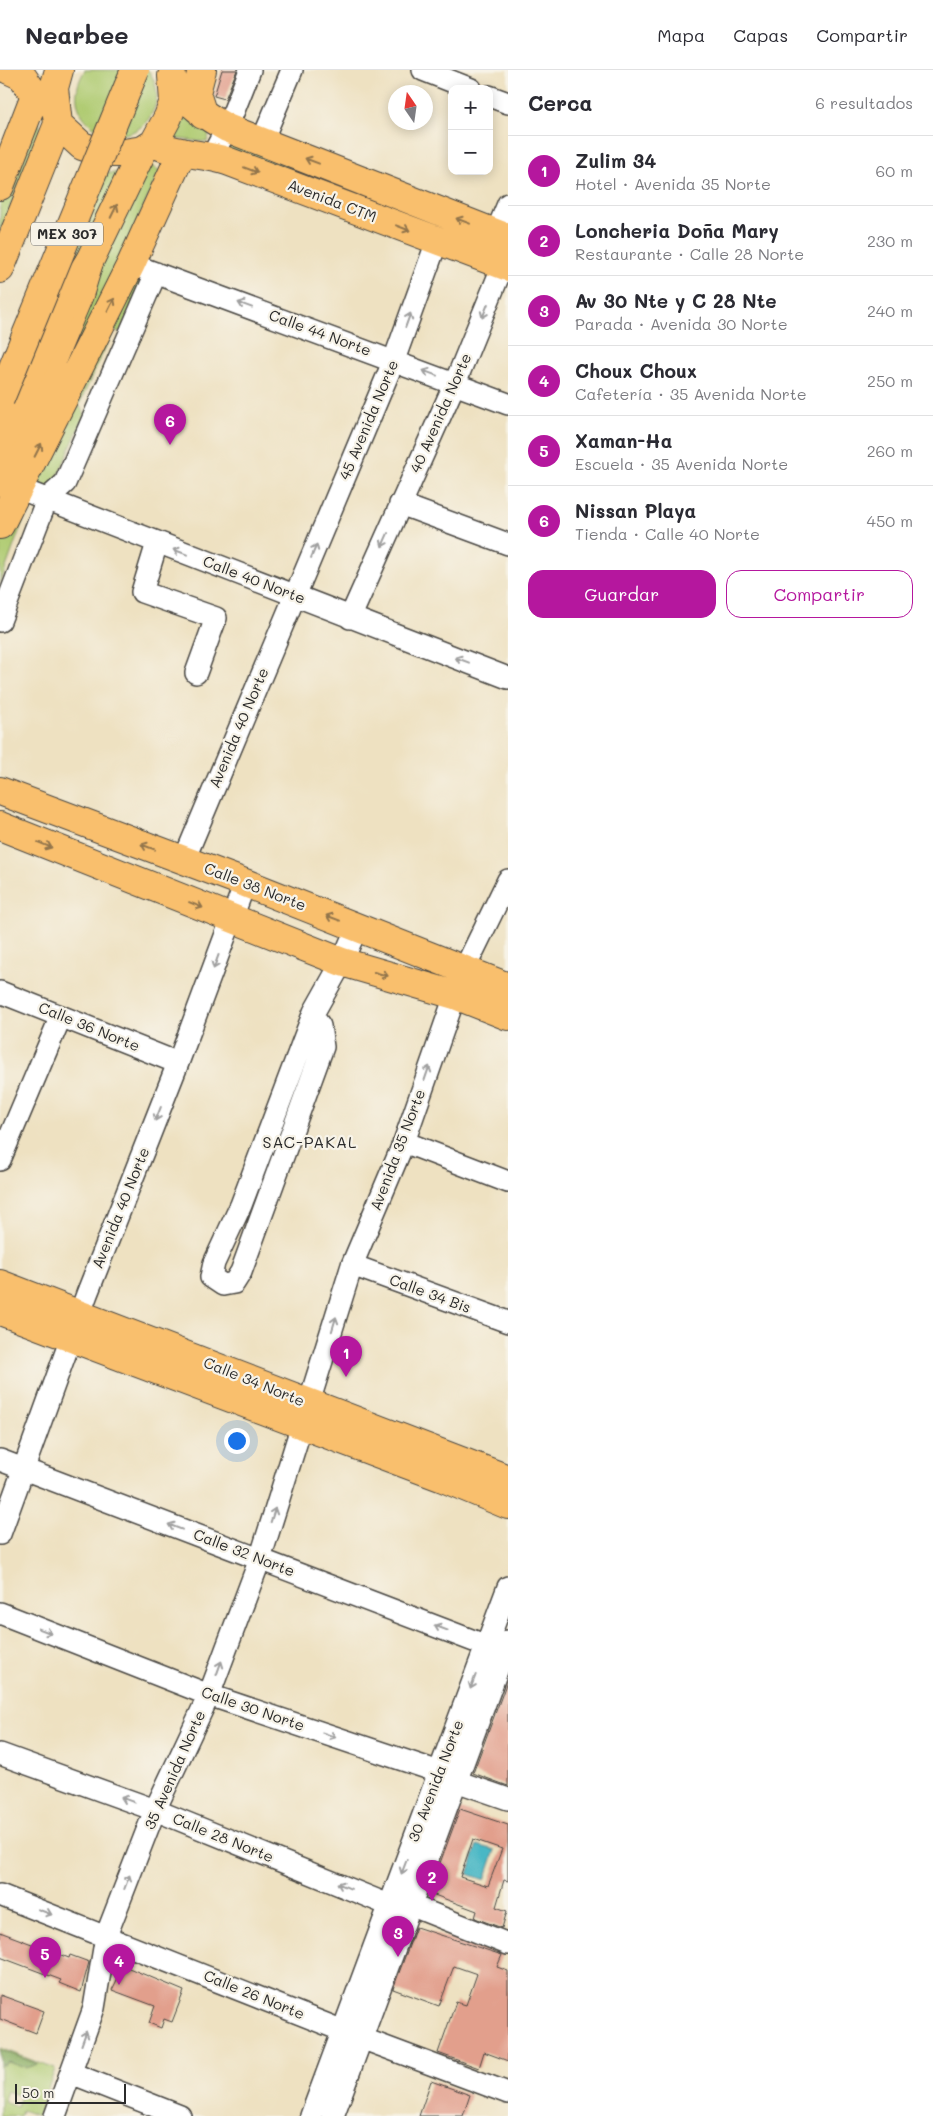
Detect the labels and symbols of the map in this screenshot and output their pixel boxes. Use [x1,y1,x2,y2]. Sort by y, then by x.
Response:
north arrow [388,85,433,130]
one-way arrow [304,156,320,165]
one-way arrow [243,166,258,176]
street label: Avenida CTM [285,174,380,226]
one-way arrow [109,204,119,219]
one-way arrow [455,216,471,225]
road number: MEX 307 [31,222,103,245]
one-way arrow [395,224,410,233]
one-way arrow [106,297,116,312]
one-way arrow [237,300,253,309]
one-way arrow [479,303,488,318]
street label: Calle 44 Norte [266,304,374,360]
one-way arrow [404,313,413,328]
street label: 40 Avenida Norte [405,350,475,476]
street label: 45 Avenida Norte [334,357,402,483]
one-way arrow [423,368,438,377]
pin: 6 [154,404,186,445]
one-way arrow [34,443,43,458]
one-way arrow [379,532,389,547]
one-way arrow [309,544,319,559]
one-way arrow [173,547,188,556]
street label: Calle 40 Norte [200,550,308,608]
one-way arrow [455,655,470,664]
street label: Avenida 40 Norte [204,664,272,791]
one-way arrow [37,840,52,850]
one-way arrow [141,842,156,851]
street label: Calle 38 Norte [201,857,309,915]
one-way arrow [188,900,203,910]
one-way arrow [325,912,340,921]
one-way arrow [211,954,220,969]
one-way arrow [373,969,389,979]
street label: Calle 36 Norte [36,997,143,1056]
one-way arrow [423,1065,433,1081]
street label: Avenida 35 Norte [365,1086,429,1213]
one-way arrow [153,1106,162,1121]
district label: SAC-PAKAL [262,1131,358,1152]
street label: Avenida 40 Norte [87,1144,153,1271]
street label: Calle 34 Bis [387,1269,474,1317]
one-way arrow [330,1316,340,1332]
pin: 1 [330,1336,362,1377]
street label: Calle 34 Norte [201,1352,308,1410]
your location [224,1428,250,1454]
one-way arrow [269,1508,279,1524]
one-way arrow [168,1521,183,1531]
street label: Calle 32 Norte [191,1524,298,1581]
one-way arrow [434,1623,449,1632]
one-way arrow [37,1627,53,1636]
one-way arrow [215,1661,224,1677]
one-way arrow [468,1674,477,1689]
street label: Calle 30 Norte [199,1681,308,1735]
street label: 35 Avenida Norte [139,1707,209,1832]
street label: 30 Avenida Norte [403,1717,467,1844]
one-way arrow [321,1731,337,1740]
one-way arrow [121,1795,136,1804]
street label: Calle 28 Norte [170,1808,277,1866]
one-way arrow [398,1859,408,1874]
pin: 2 [416,1860,448,1901]
one-way arrow [123,1875,132,1890]
one-way arrow [337,1881,352,1891]
one-way arrow [38,1909,53,1918]
pin: 3 [382,1916,414,1957]
pin: 5 [29,1937,61,1978]
pin: 4 [103,1944,135,1985]
street label: Calle 26 Norte [201,1965,308,2023]
one-way arrow [80,2030,89,2046]
scale bar [15,2081,126,2104]

